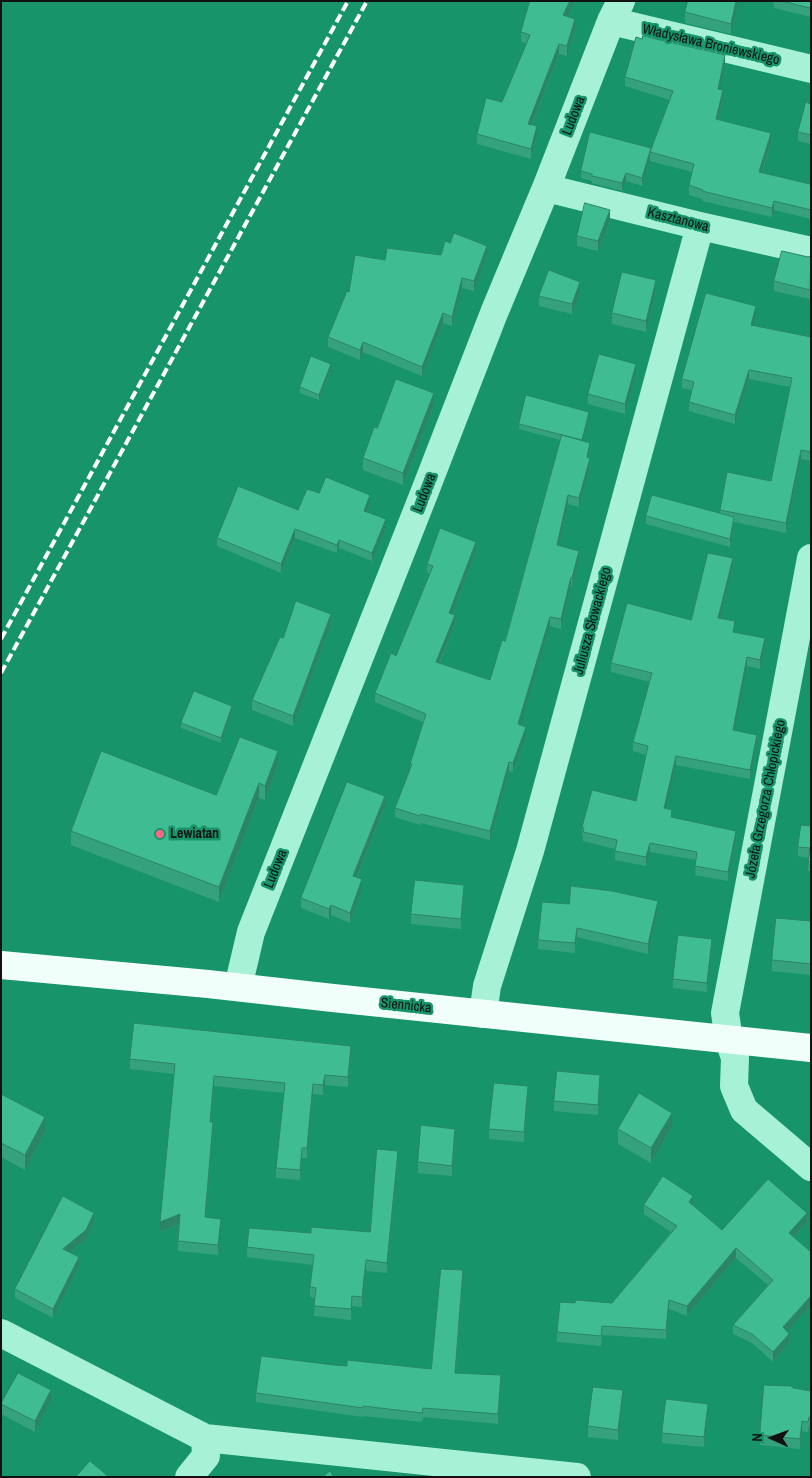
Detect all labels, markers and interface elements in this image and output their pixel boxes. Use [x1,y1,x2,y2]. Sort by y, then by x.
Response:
street label: Władysława Broniewskiego [641,21,781,69]
street label: Ludowa [559,94,589,138]
street label: Kasztanowa [646,204,710,236]
street label: Ludowa [410,471,440,515]
street label: Juliusza Słowackiego [571,566,615,676]
street label: Józefa Grzegorza Chłopickiego [742,718,790,880]
place label: Lewiatan [170,826,219,842]
marker: Lewiatan [154,828,166,840]
street label: Ludowa [261,847,291,891]
street label: Siennicka [380,995,432,1017]
north arrow [747,1413,797,1463]
text: N [748,1433,766,1442]

